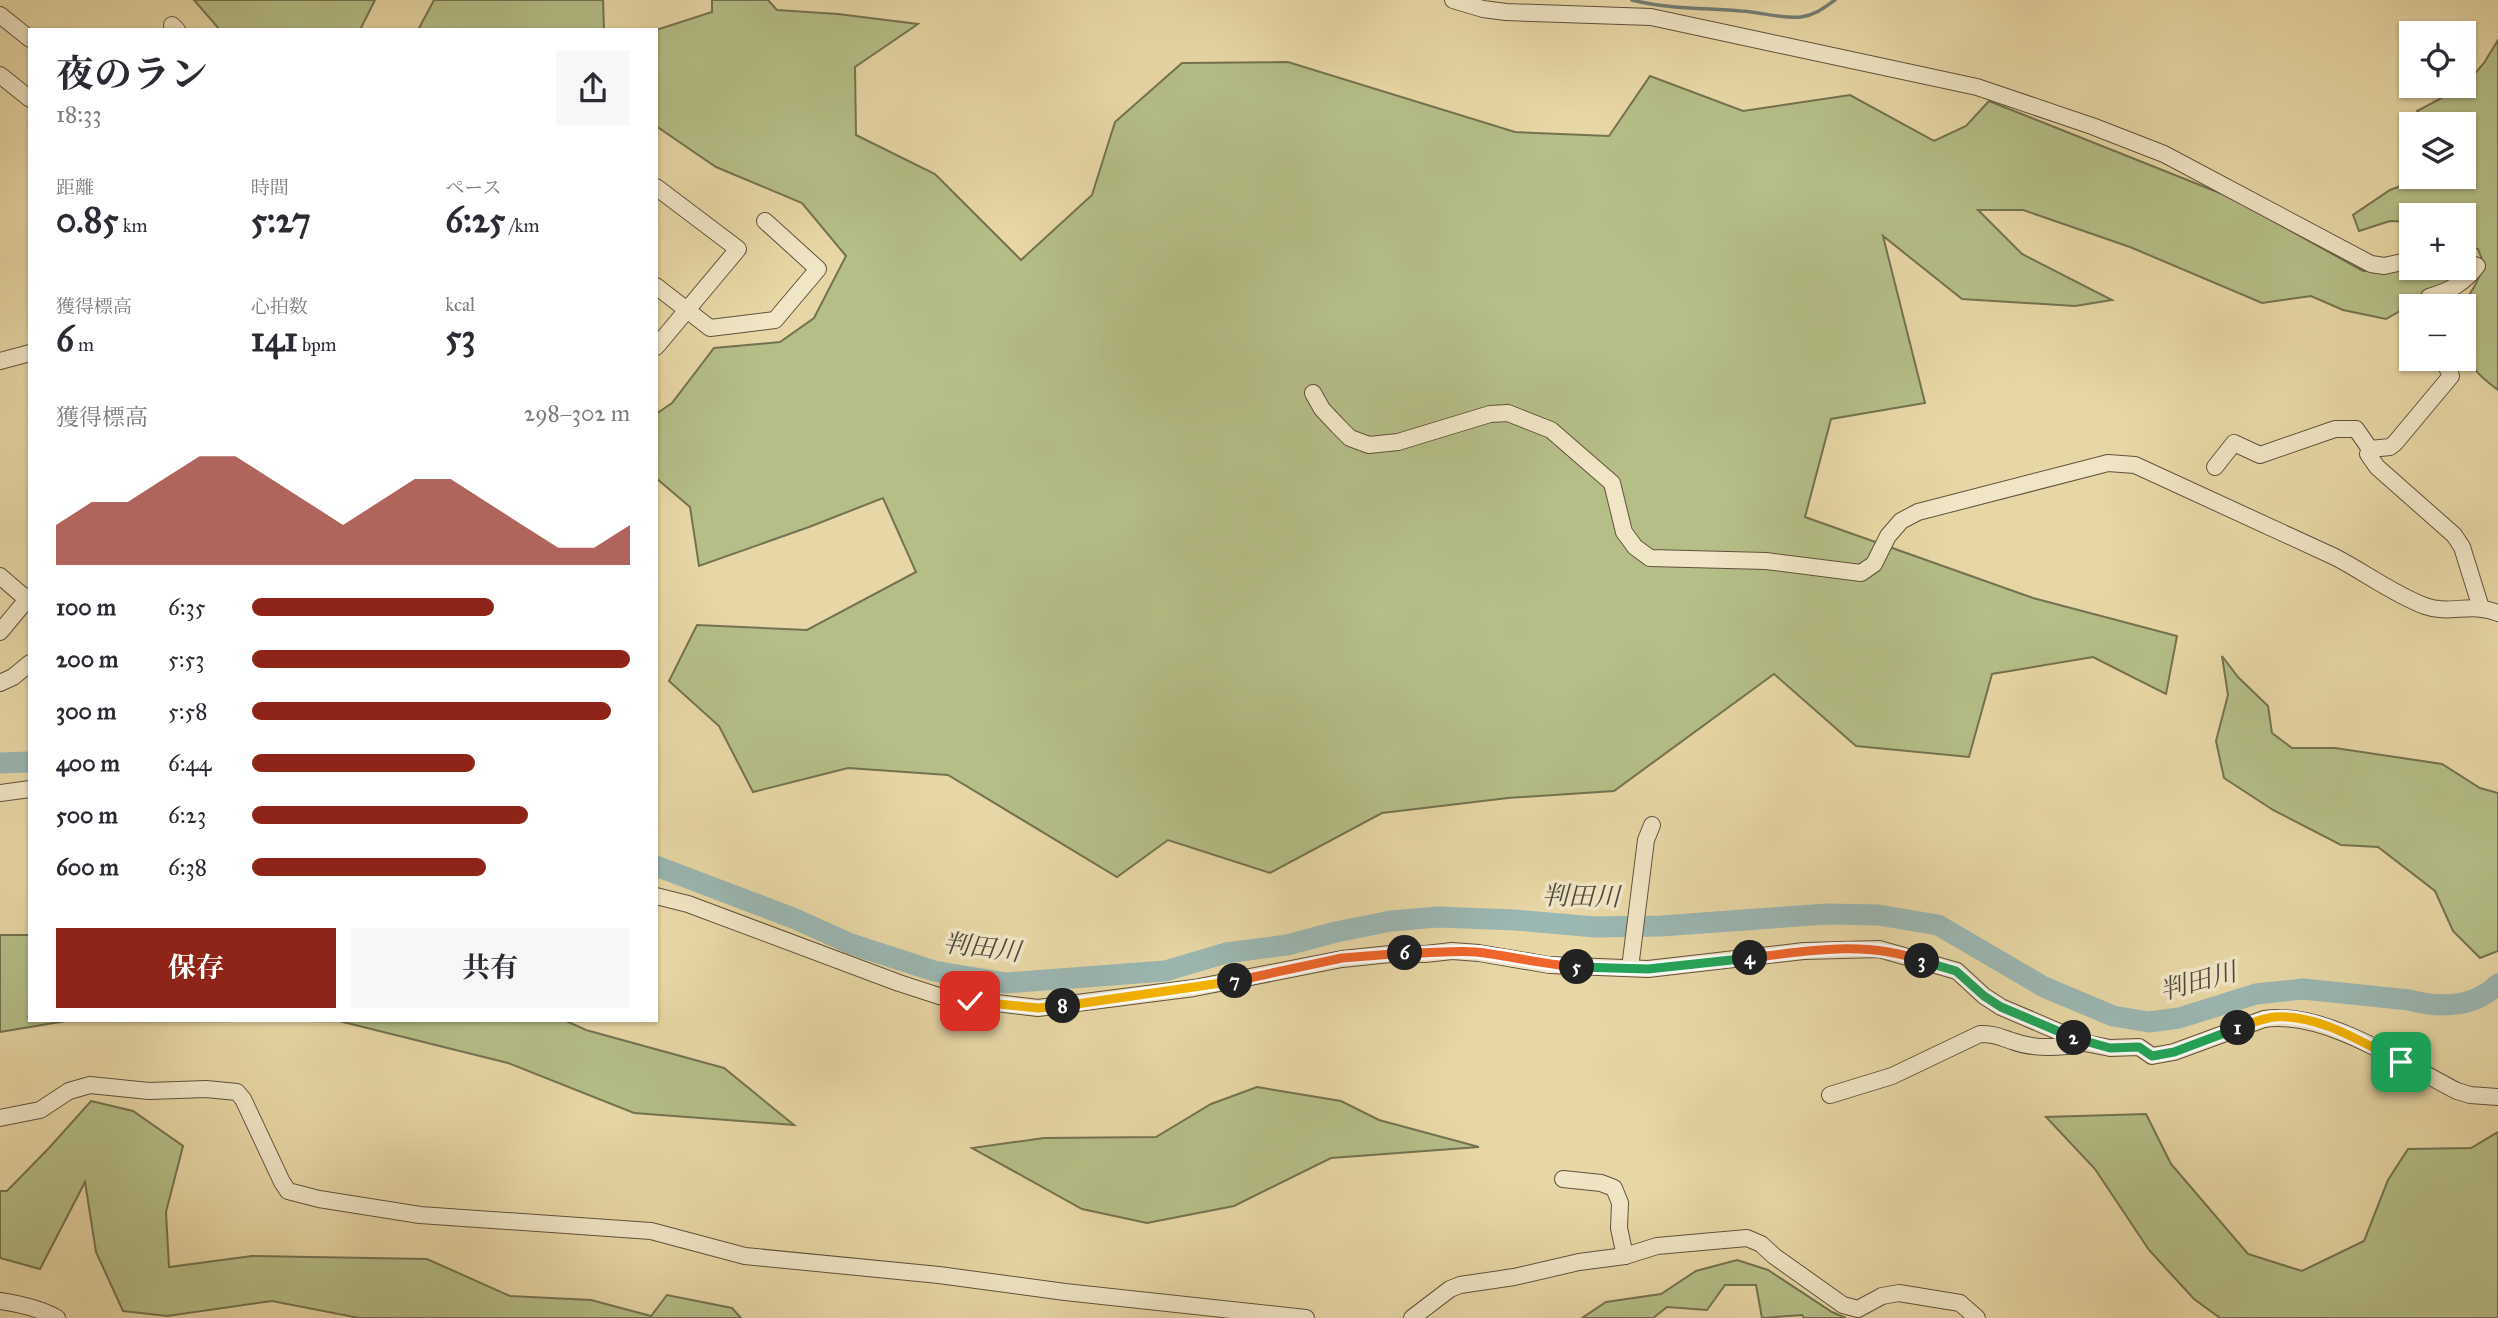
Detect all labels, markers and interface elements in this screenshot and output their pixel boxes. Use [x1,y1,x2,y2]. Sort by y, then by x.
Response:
map controls [2399,21,2476,371]
button: locate [2399,21,2476,98]
text: 夜のラン [56,51,208,97]
button: share [556,51,630,125]
text: 18:33 [56,100,102,128]
button: layers [2399,112,2476,189]
text: 距離 [56,176,94,199]
text: 時間 [251,176,289,199]
text: ペース [445,176,501,199]
text: 0.85 [56,199,119,242]
text: 5:27 [251,199,311,242]
text: 6:25 [445,199,505,242]
button: + [2399,203,2476,280]
text: km [119,214,147,237]
text: /km [505,214,539,237]
text: kcal [445,293,475,316]
button: − [2399,294,2476,371]
text: 獲得標高 [56,295,132,318]
text: 心拍数 [251,295,308,318]
text: 53 [445,316,476,359]
text: 6 [56,318,74,361]
text: 141 [251,318,298,361]
text: m [74,333,94,356]
text: bpm [298,333,337,356]
text: 298–302 m [524,399,630,427]
text: 獲得標高 [56,403,148,431]
text: 100 m [56,593,116,621]
text: 6:35 [168,593,205,621]
text: 200 m [56,645,118,673]
text: 5:53 [168,645,204,673]
text: 300 m [56,697,116,725]
text: 5:58 [168,697,207,725]
text: 400 m [56,749,120,777]
text: 6:44 [168,749,211,777]
text: 500 m [56,801,118,829]
text: 6:23 [168,801,206,829]
text: 600 m [56,853,119,881]
text: 6:38 [168,853,207,881]
water label: 判田川 [1542,879,1623,913]
water label: 判田川 [941,926,1026,968]
button: 保存 [56,928,336,1008]
button: 共有 [350,928,630,1008]
pin: 6 [1388,936,1422,970]
pin: 4 [1732,940,1768,976]
text: 6 [1400,941,1409,964]
pin: 3 [1904,944,1940,978]
text: 4 [1744,946,1755,969]
text: 3 [1918,949,1925,972]
pin: 5 [1560,950,1594,984]
text: 5 [1572,955,1581,978]
water label: 判田川 [2156,955,2243,1007]
pin: 7 [1218,964,1252,998]
text: 7 [1229,969,1240,992]
pin [940,971,1000,1031]
icon: check [951,982,989,1020]
pin: 8 [1046,988,1080,1024]
text: 8 [1057,994,1068,1017]
pin: 1 [2220,1010,2256,1046]
text: 1 [2234,1016,2241,1039]
pin: 2 [2056,1020,2092,1056]
text: 2 [2069,1026,2078,1049]
pin [2371,1032,2431,1092]
icon: arrive [2382,1043,2420,1081]

